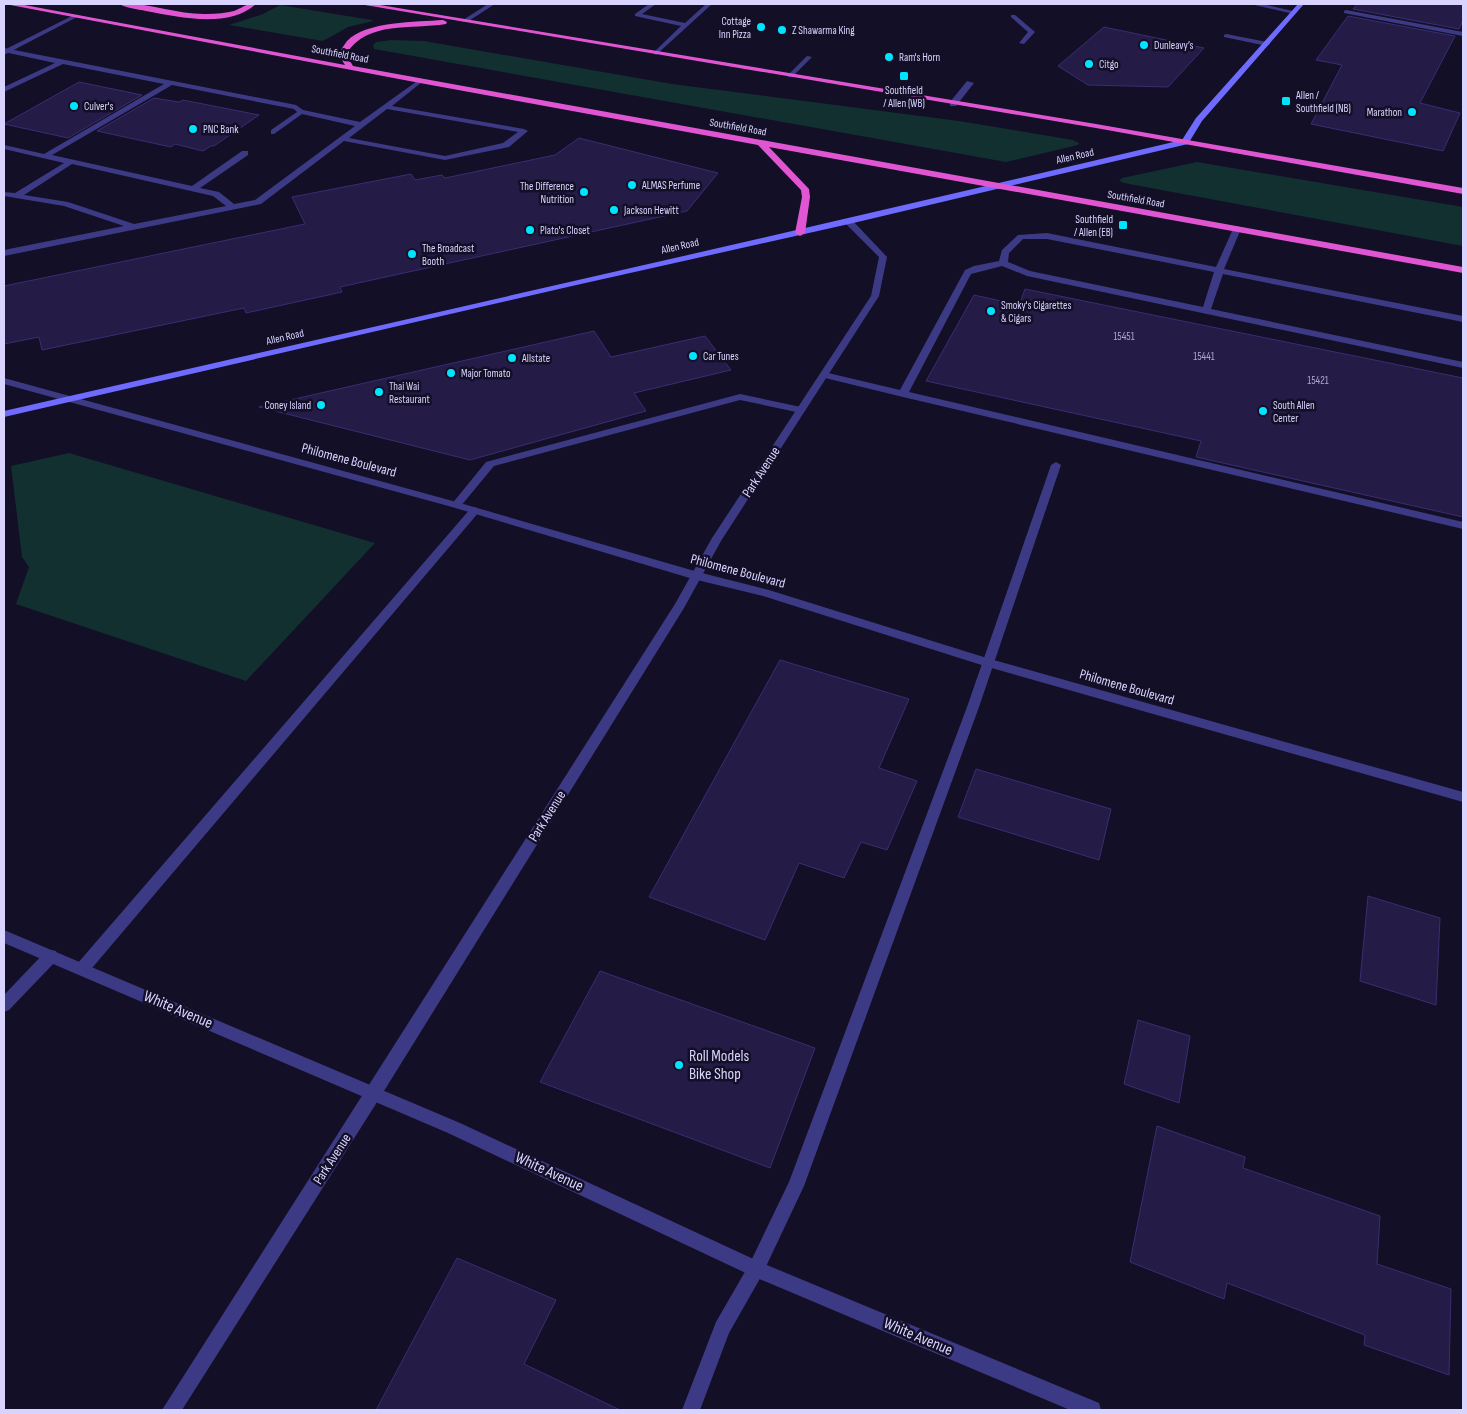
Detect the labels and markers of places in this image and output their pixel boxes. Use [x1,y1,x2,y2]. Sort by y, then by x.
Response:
place label: Cottage Inn Pizza [719,15,751,41]
marker: Cottage Inn Pizza [755,21,767,33]
marker: Z Shawarma King [776,24,788,36]
place label: Z Shawarma King [792,24,855,37]
marker: Dunleavy’s [1138,39,1150,51]
place label: Dunleavy’s [1154,39,1194,52]
marker: Ram's Horn [883,51,895,63]
place label: Ram's Horn [899,51,941,64]
marker: Citgo [1083,58,1095,70]
place label: Citgo [1099,58,1119,71]
marker: Southfield / Allen (WB) [898,70,910,82]
place label: Southfield / Allen (WB) [883,84,925,110]
place label: Allen / Southfield (NB) [1295,89,1351,115]
marker: Allen / Southfield (NB) [1280,95,1292,107]
marker: Culver's [68,100,80,112]
place label: Culver's [84,100,113,113]
place label: Marathon [1367,106,1402,119]
marker: Marathon [1406,106,1418,118]
marker: PNC Bank [187,123,199,135]
place label: PNC Bank [203,123,239,136]
marker: ALMAS Perfume [626,179,638,191]
place label: ALMAS Perfume [641,179,700,192]
place label: The Difference Nutrition [520,180,574,206]
marker: The Difference Nutrition [578,186,590,198]
marker: Jackson Hewitt [608,204,620,216]
place label: Jackson Hewitt [623,204,679,217]
place label: Southfield / Allen (EB) [1074,213,1113,239]
marker: Southfield / Allen (EB) [1117,219,1129,231]
marker: Plato's Closet [524,224,536,236]
place label: Plato's Closet [540,224,590,237]
place label: The Broadcast Booth [422,242,475,268]
marker: The Broadcast Booth [406,248,418,260]
place label: Smoky's Cigarettes & Cigars [1001,299,1071,325]
marker: Smoky's Cigarettes & Cigars [985,305,997,317]
marker: Car Tunes [687,350,699,362]
place label: Car Tunes [703,350,739,363]
marker: Allstate [506,352,518,364]
place label: Allstate [521,352,550,365]
marker: Major Tomato [445,367,457,379]
place label: Major Tomato [461,367,511,380]
place label: Thai Wai Restaurant [389,380,430,406]
marker: Thai Wai Restaurant [373,386,385,398]
place label: Coney Island [264,399,311,412]
marker: Coney Island [315,399,327,411]
place label: South Allen Center [1273,399,1315,425]
marker: South Allen Center [1257,405,1269,417]
place label: Roll Models Bike Shop [689,1047,750,1084]
marker: Roll Models Bike Shop [673,1059,685,1071]

